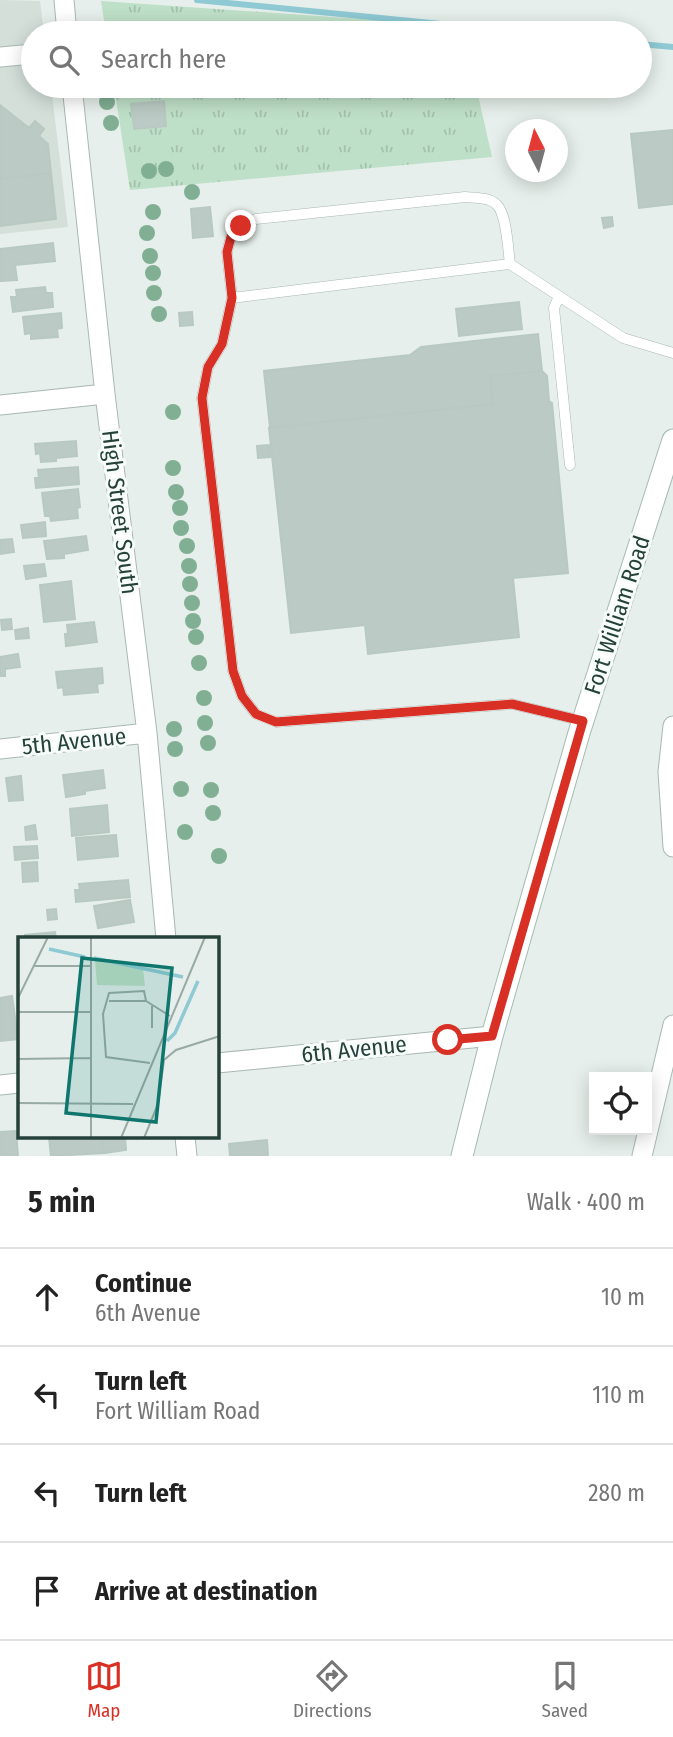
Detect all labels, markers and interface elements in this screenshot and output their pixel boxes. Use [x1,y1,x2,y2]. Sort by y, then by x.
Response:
search box [21,21,652,98]
icon: search [45,41,83,79]
text: Search here [101,44,226,75]
north arrow [505,119,568,182]
route end [225,210,256,241]
street label: High Street South [96,428,144,596]
street label: Fort William Road [578,532,656,698]
street label: 5th Avenue [21,722,127,760]
inset map [18,937,219,1138]
route start [432,1024,463,1055]
street label: 6th Avenue [300,1030,408,1068]
map controls [589,1072,652,1135]
button: locate [589,1072,652,1135]
text: 5 min [28,1184,95,1220]
text: Walk · 400 m [527,1188,645,1216]
text: Continue [95,1268,192,1299]
icon: ahead [28,1278,66,1316]
text: 10 m [601,1283,645,1311]
text: 6th Avenue [95,1299,201,1327]
text: Turn left [95,1366,187,1397]
icon: left [28,1376,66,1414]
text: 110 m [592,1381,645,1409]
text: Fort William Road [95,1397,260,1425]
icon: left [28,1474,66,1512]
text: Turn left [95,1478,187,1509]
text: 280 m [588,1479,645,1507]
icon: arrive [28,1572,66,1610]
text: Arrive at destination [95,1576,318,1607]
tab: Map [85,1657,123,1722]
tab: Directions [293,1657,372,1722]
tab: Saved [542,1657,588,1722]

